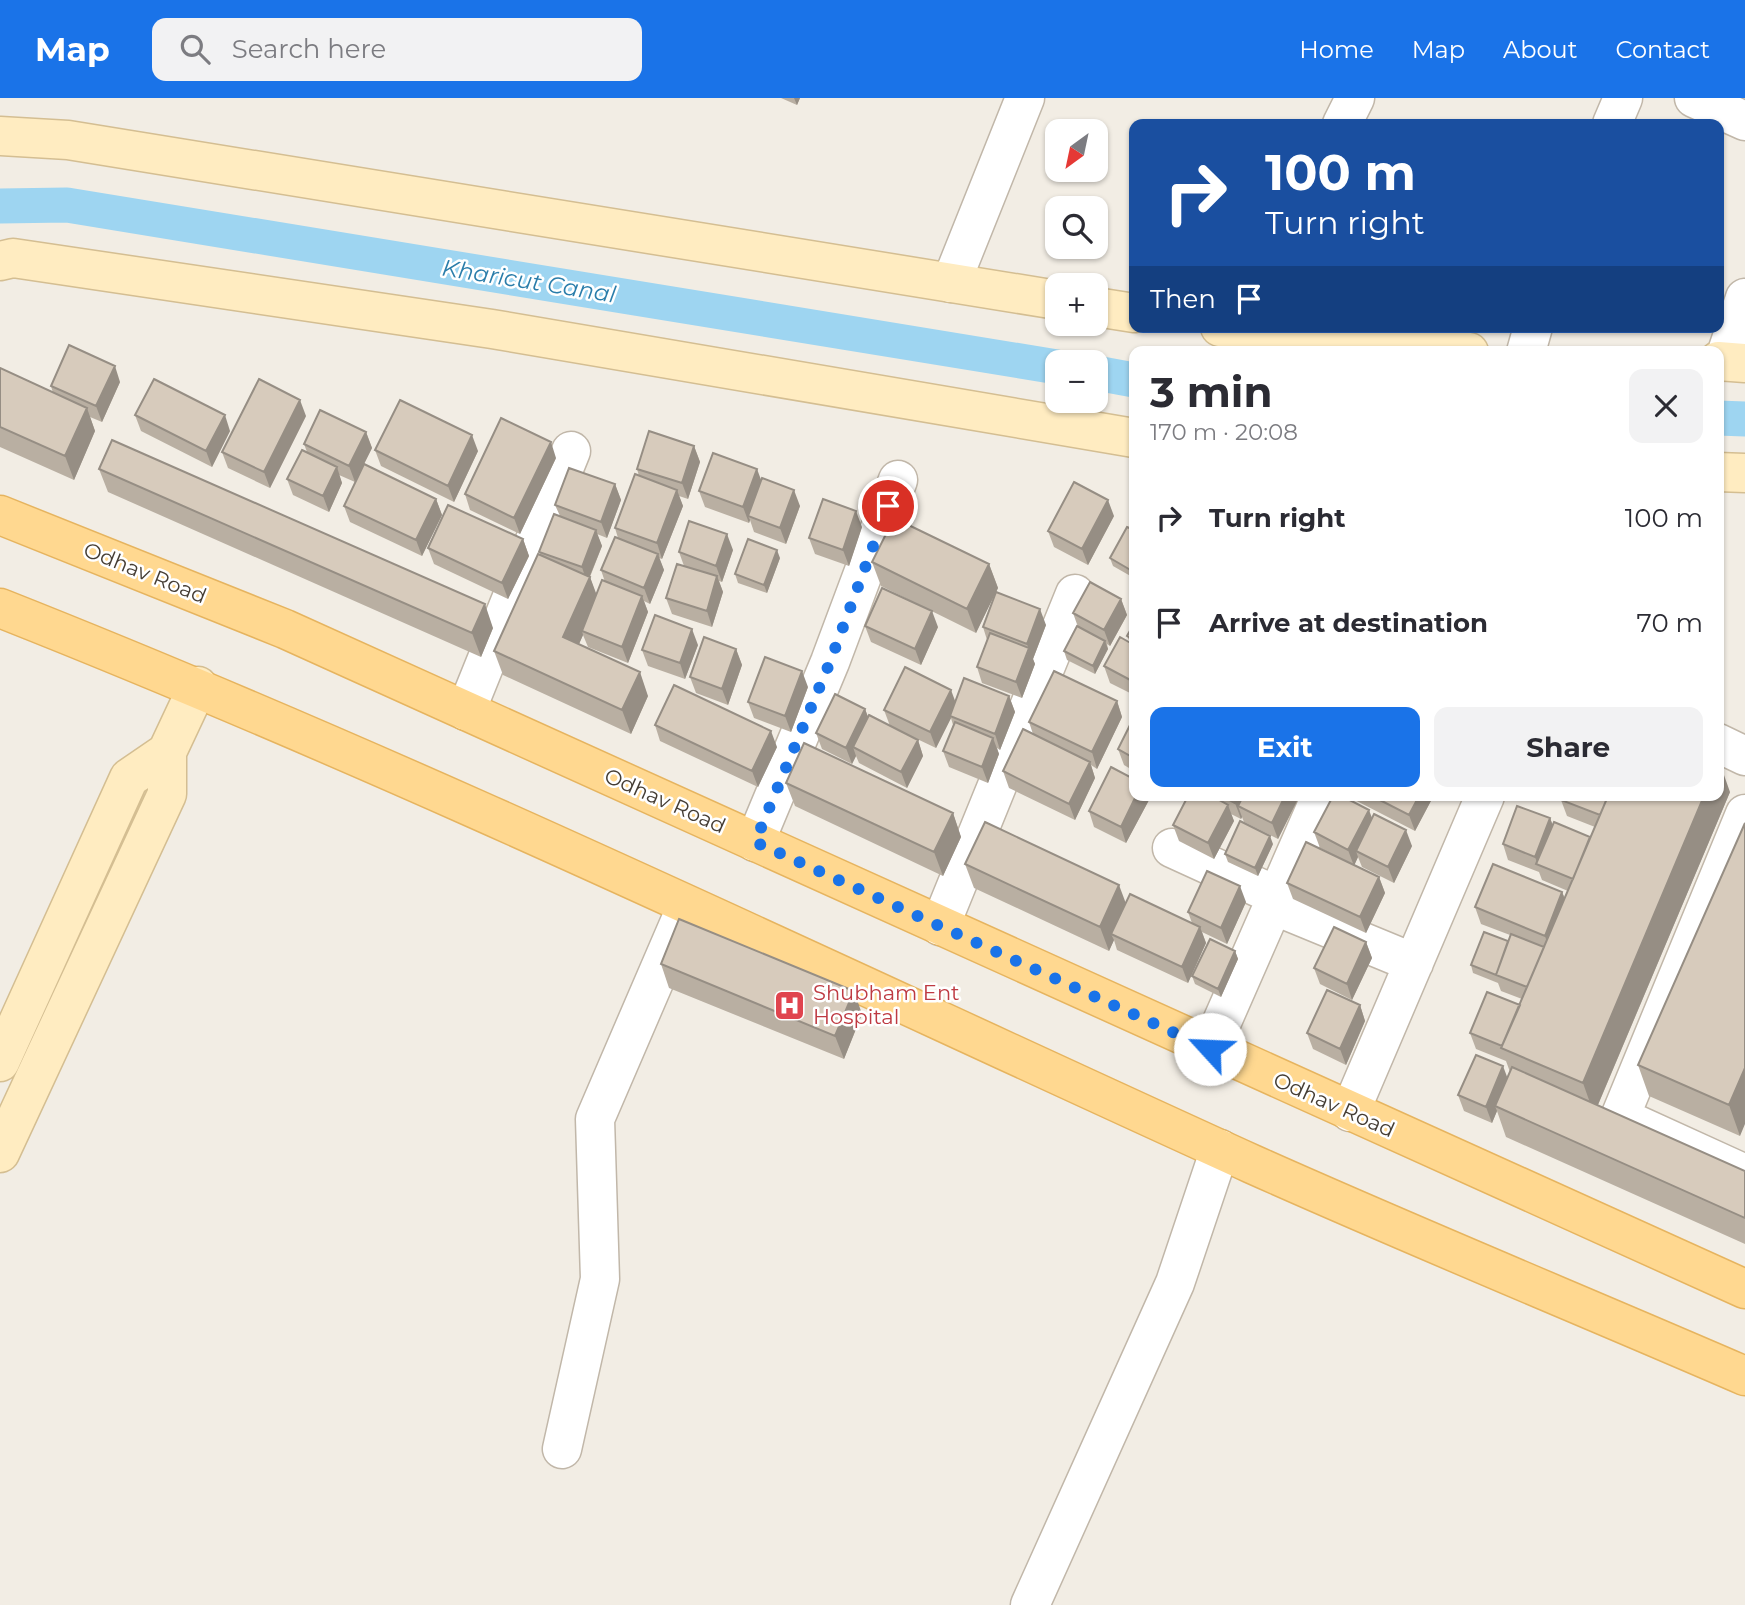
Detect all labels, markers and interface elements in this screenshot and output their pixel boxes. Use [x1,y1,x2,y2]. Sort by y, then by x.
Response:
search box [152,18,642,81]
text: Map [35,29,110,69]
icon: search [176,30,214,68]
text: Search here [232,33,386,65]
text: Home [1299,35,1374,64]
text: Map [1412,35,1465,64]
text: About [1503,35,1577,64]
text: Contact [1615,35,1710,64]
north arrow [1045,119,1108,182]
map controls [1045,119,1108,413]
text: 100 m [1265,143,1416,202]
icon: right [1150,147,1241,238]
button: search [1045,196,1108,259]
text: Turn right [1265,203,1425,242]
water label: Kharicut Canal [440,253,619,309]
button: + [1045,273,1108,336]
icon: arrive [1230,280,1268,318]
text: Then [1150,283,1216,315]
button: − [1045,350,1108,413]
text: 3 min [1150,366,1272,418]
button: close [1629,369,1703,443]
text: 170 m · 20:08 [1150,418,1298,446]
pin [858,476,918,536]
icon: arrive [869,487,907,525]
icon: right [1150,499,1188,537]
text: Turn right [1209,502,1345,534]
text: 100 m [1625,502,1703,534]
street label: Odhav Road [80,537,210,608]
icon: arrive [1150,604,1188,642]
text: Arrive at destination [1209,607,1488,639]
text: 70 m [1637,607,1703,639]
button: Exit [1150,707,1420,787]
button: Share [1434,707,1703,787]
street label: Odhav Road [601,763,730,838]
place label: Shubham Ent Hospital [813,980,960,1029]
hospital icon: Shubham Ent Hospital [773,988,807,1022]
position arrow [1173,1012,1247,1086]
street label: Odhav Road [1270,1067,1399,1142]

